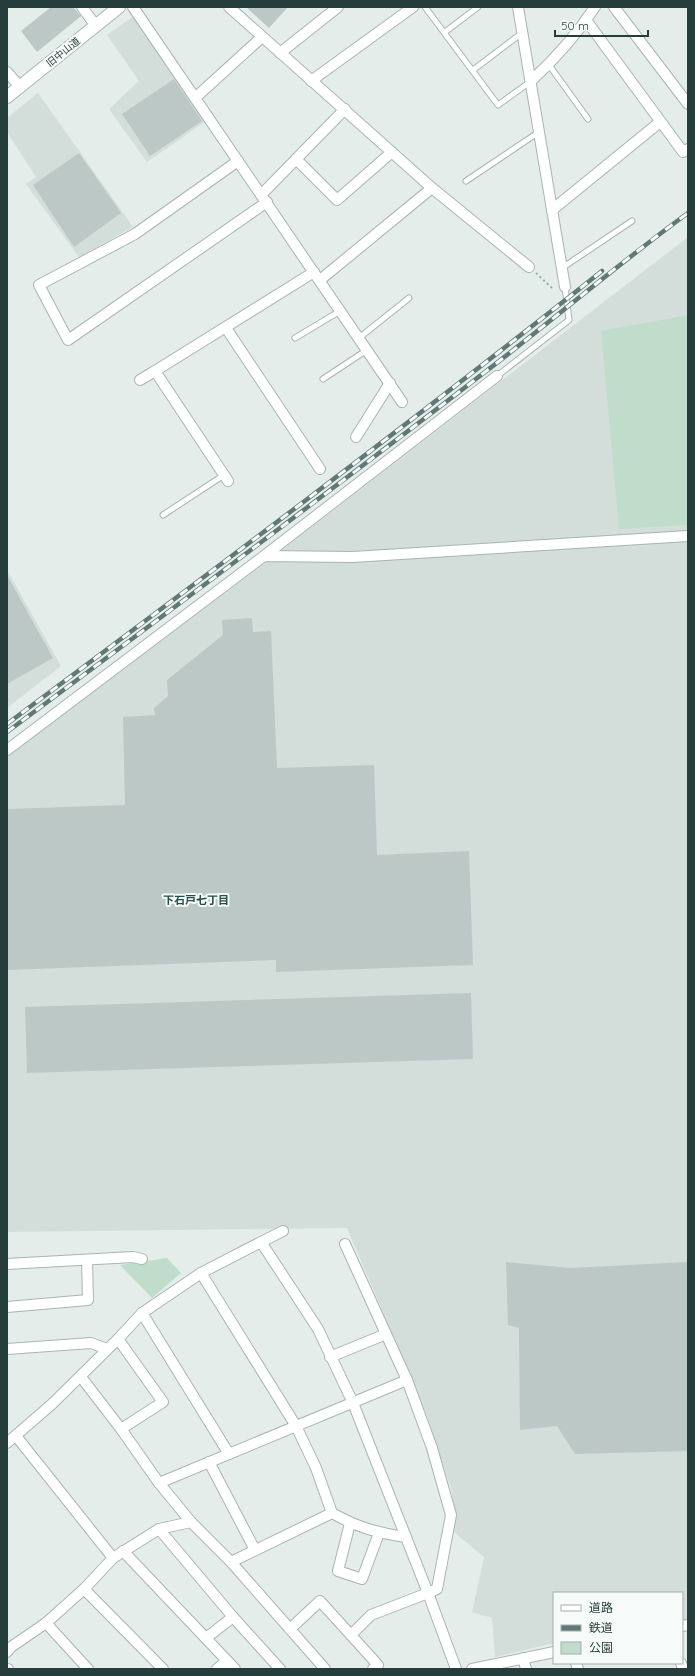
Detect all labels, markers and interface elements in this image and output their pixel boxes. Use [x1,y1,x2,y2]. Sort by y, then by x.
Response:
scale bar [555,12,648,38]
text: 50 m [561,18,589,33]
street label: 旧中山道 [43,34,83,70]
district label: 下石戸七丁目 [163,893,229,907]
legend [553,1592,683,1664]
text: 道路 [589,1600,613,1615]
text: 鉄道 [589,1620,613,1635]
text: 公園 [589,1640,613,1655]

